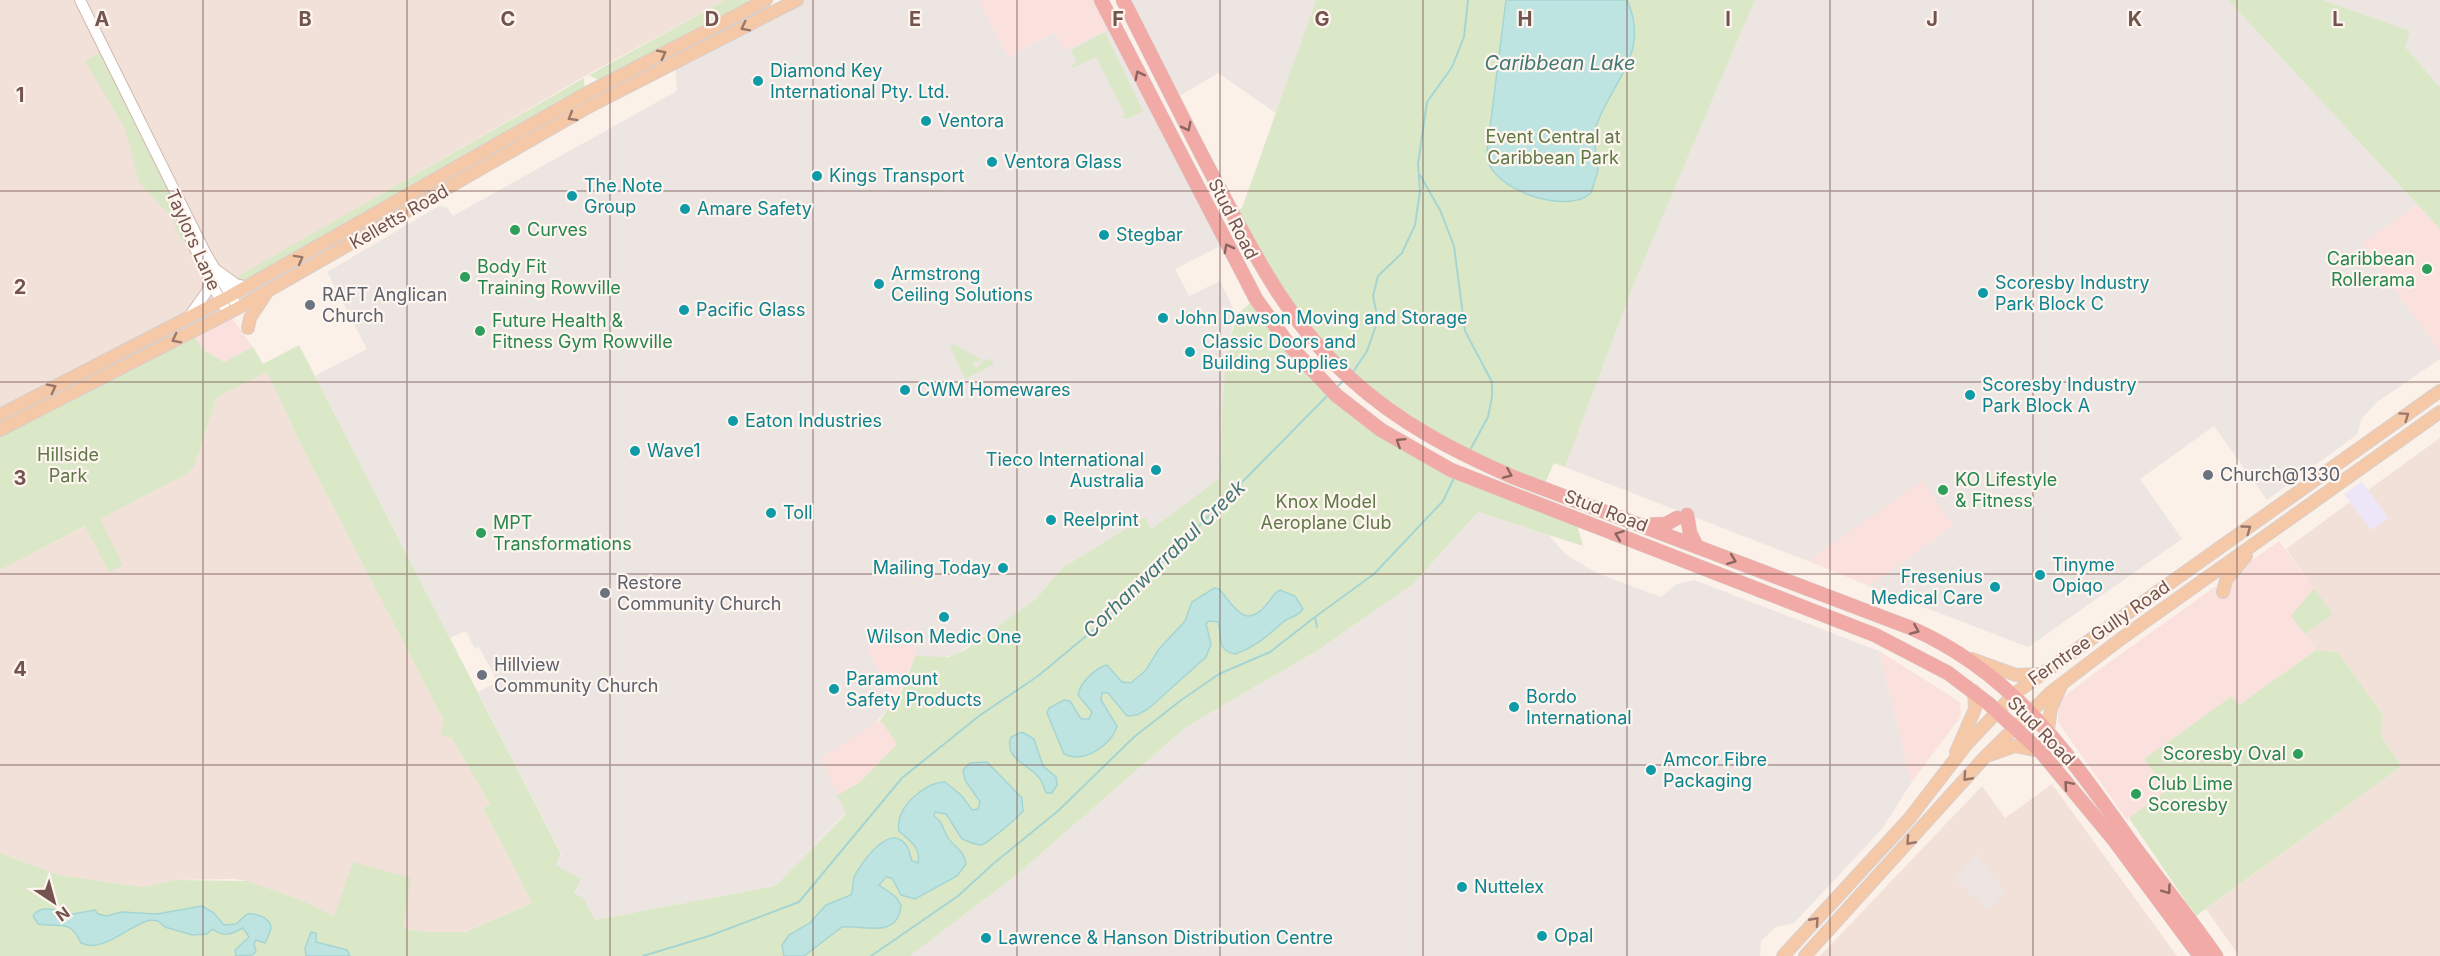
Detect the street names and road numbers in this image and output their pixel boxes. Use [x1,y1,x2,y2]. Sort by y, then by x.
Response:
street label: Stud Road [1204,175,1263,263]
street label: Kelletts Road [346,180,452,253]
street label: Taylors Lane [162,186,225,294]
street label: Stud Road [1562,485,1651,536]
street label: Ferntree Gully Road [2024,576,2174,689]
street label: Stud Road [2003,692,2079,769]

